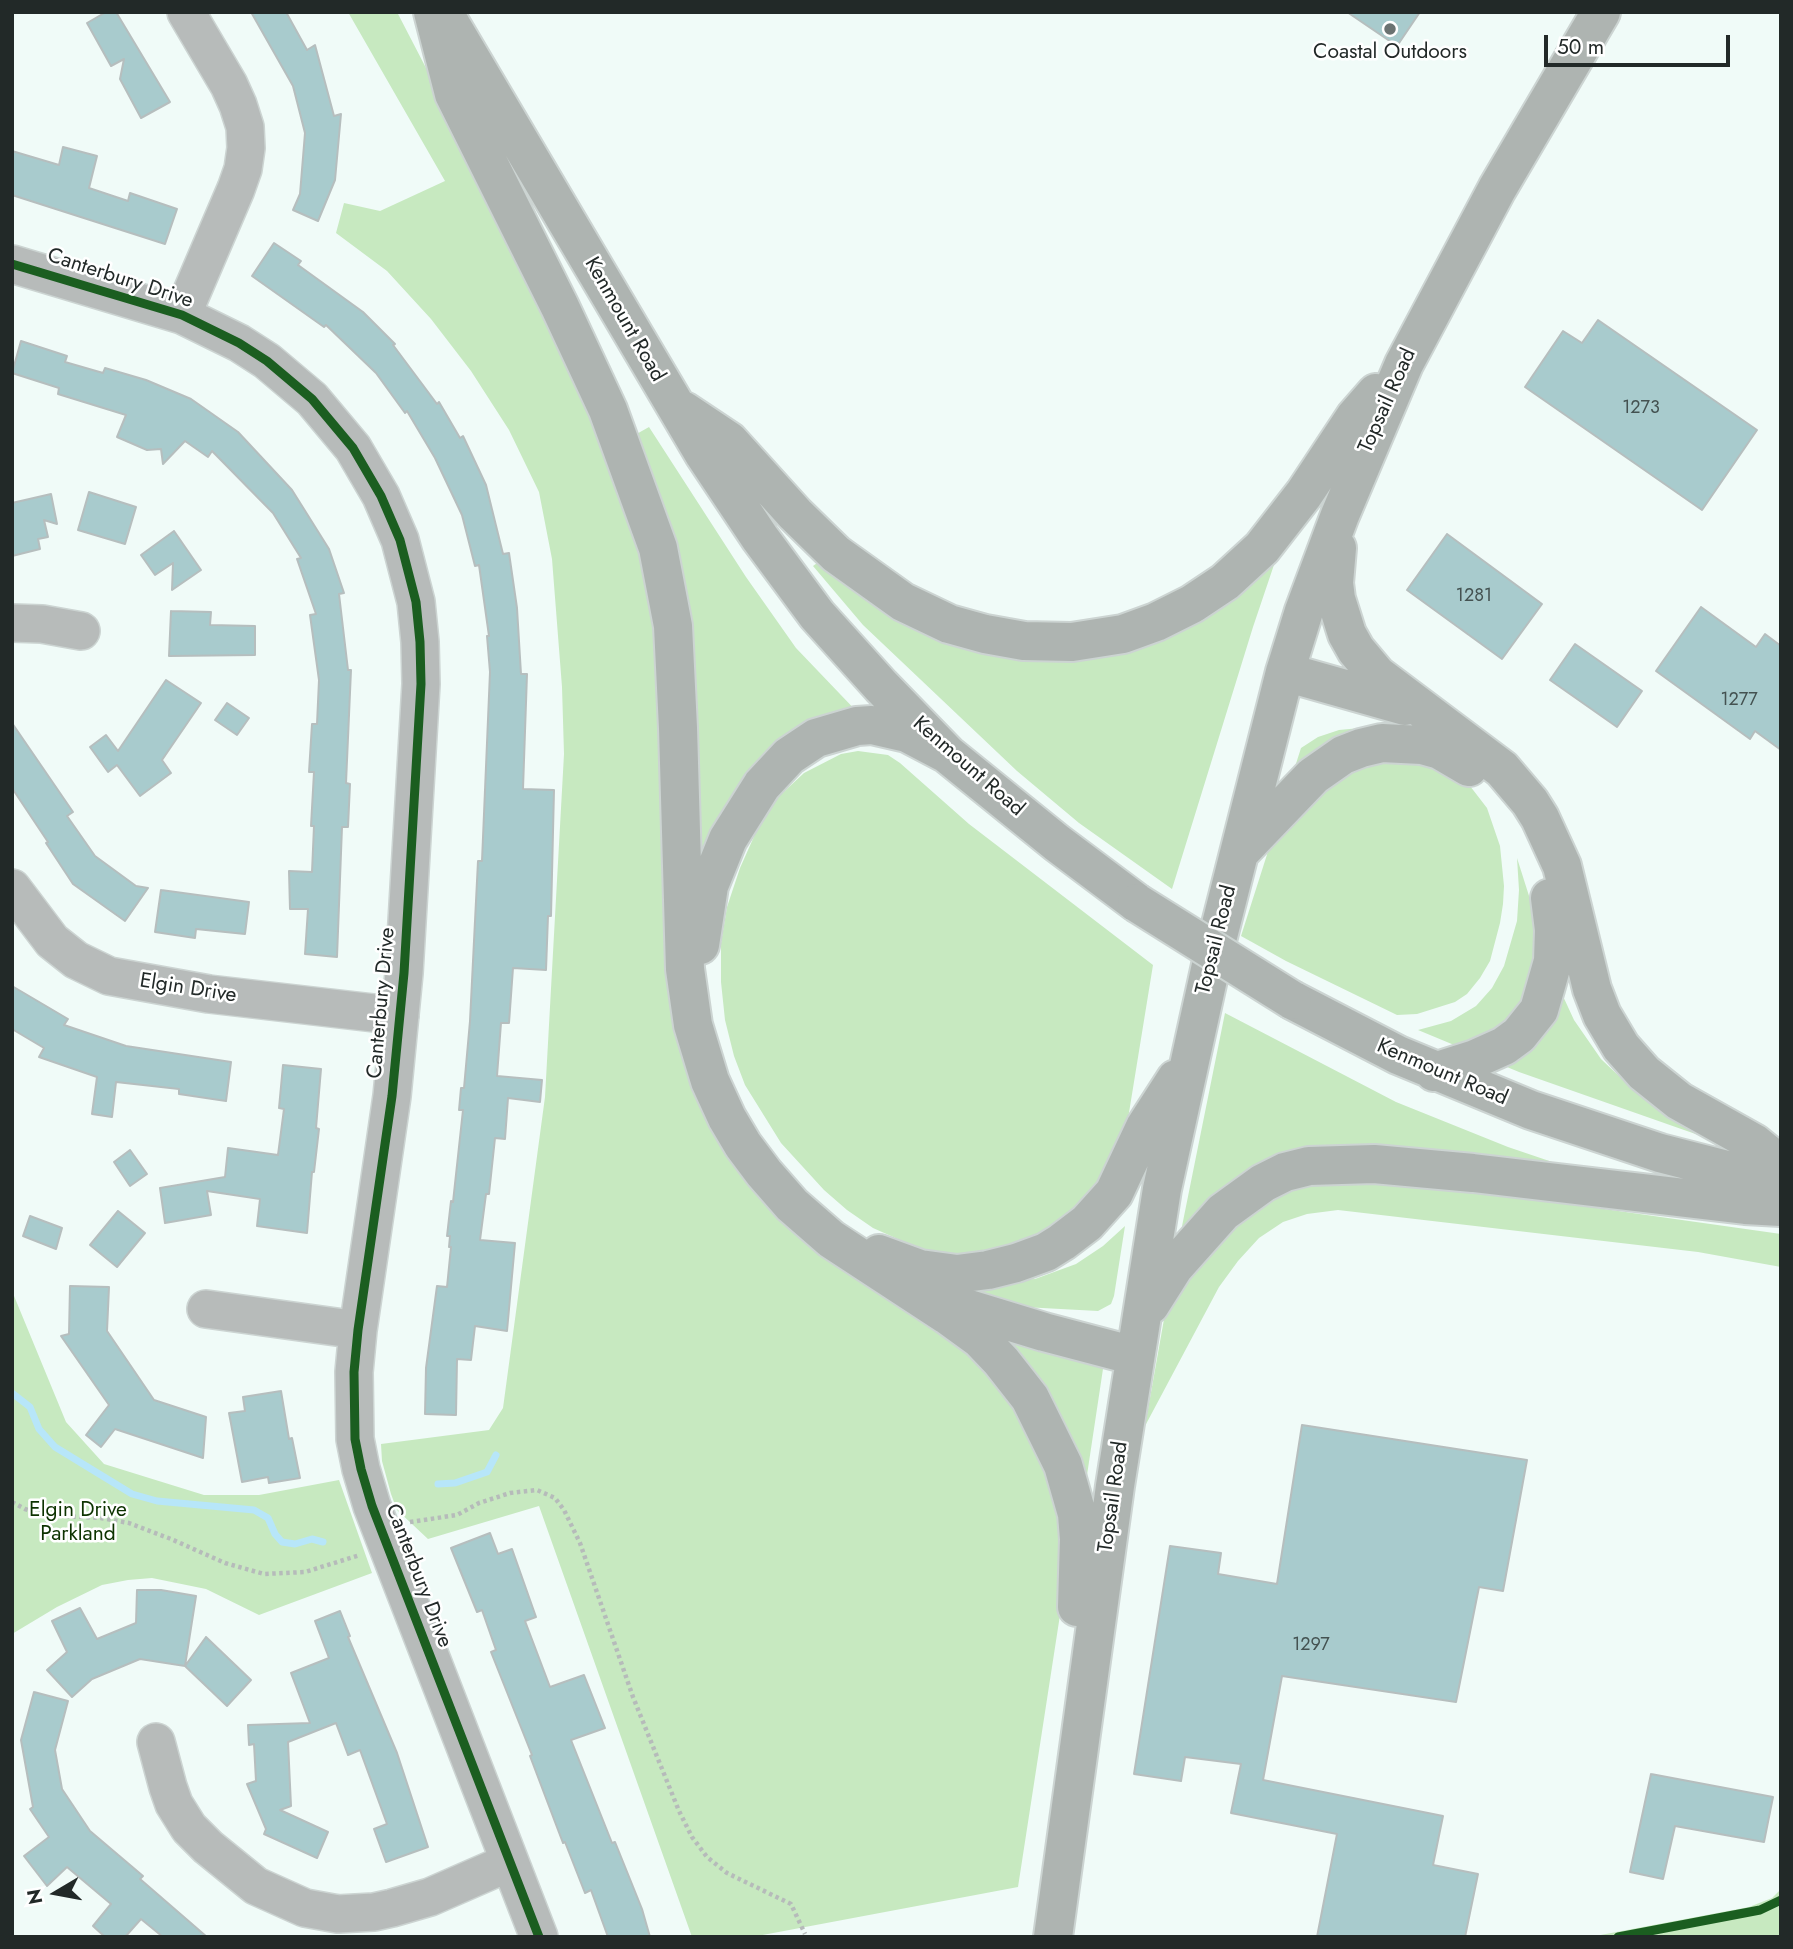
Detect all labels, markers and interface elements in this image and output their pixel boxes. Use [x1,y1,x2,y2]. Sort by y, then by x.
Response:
marker: Coastal Outdoors [1382,21,1398,37]
scale bar [1548,21,1734,65]
text: 50 m [1557,32,1604,62]
place label: Coastal Outdoors [1313,40,1467,66]
street label: Canterbury Drive [44,244,196,314]
street label: Kenmount Road [578,253,670,387]
street label: Topsail Road [1354,345,1422,457]
house number: 1273 [1622,398,1660,420]
house number: 1281 [1456,586,1492,608]
house number: 1277 [1720,690,1758,712]
street label: Kenmount Road [907,712,1029,822]
street label: Topsail Road [1191,883,1243,997]
street label: Canterbury Drive [363,926,401,1080]
street label: Elgin Drive [138,969,238,1009]
street label: Kenmount Road [1373,1034,1511,1112]
street label: Topsail Road [1094,1440,1134,1554]
park label: Elgin Drive Parkland [29,1498,127,1548]
street label: Canterbury Drive [379,1501,457,1651]
house number: 1297 [1292,1635,1330,1657]
north arrow [21,1858,91,1928]
text: N [20,1887,49,1907]

